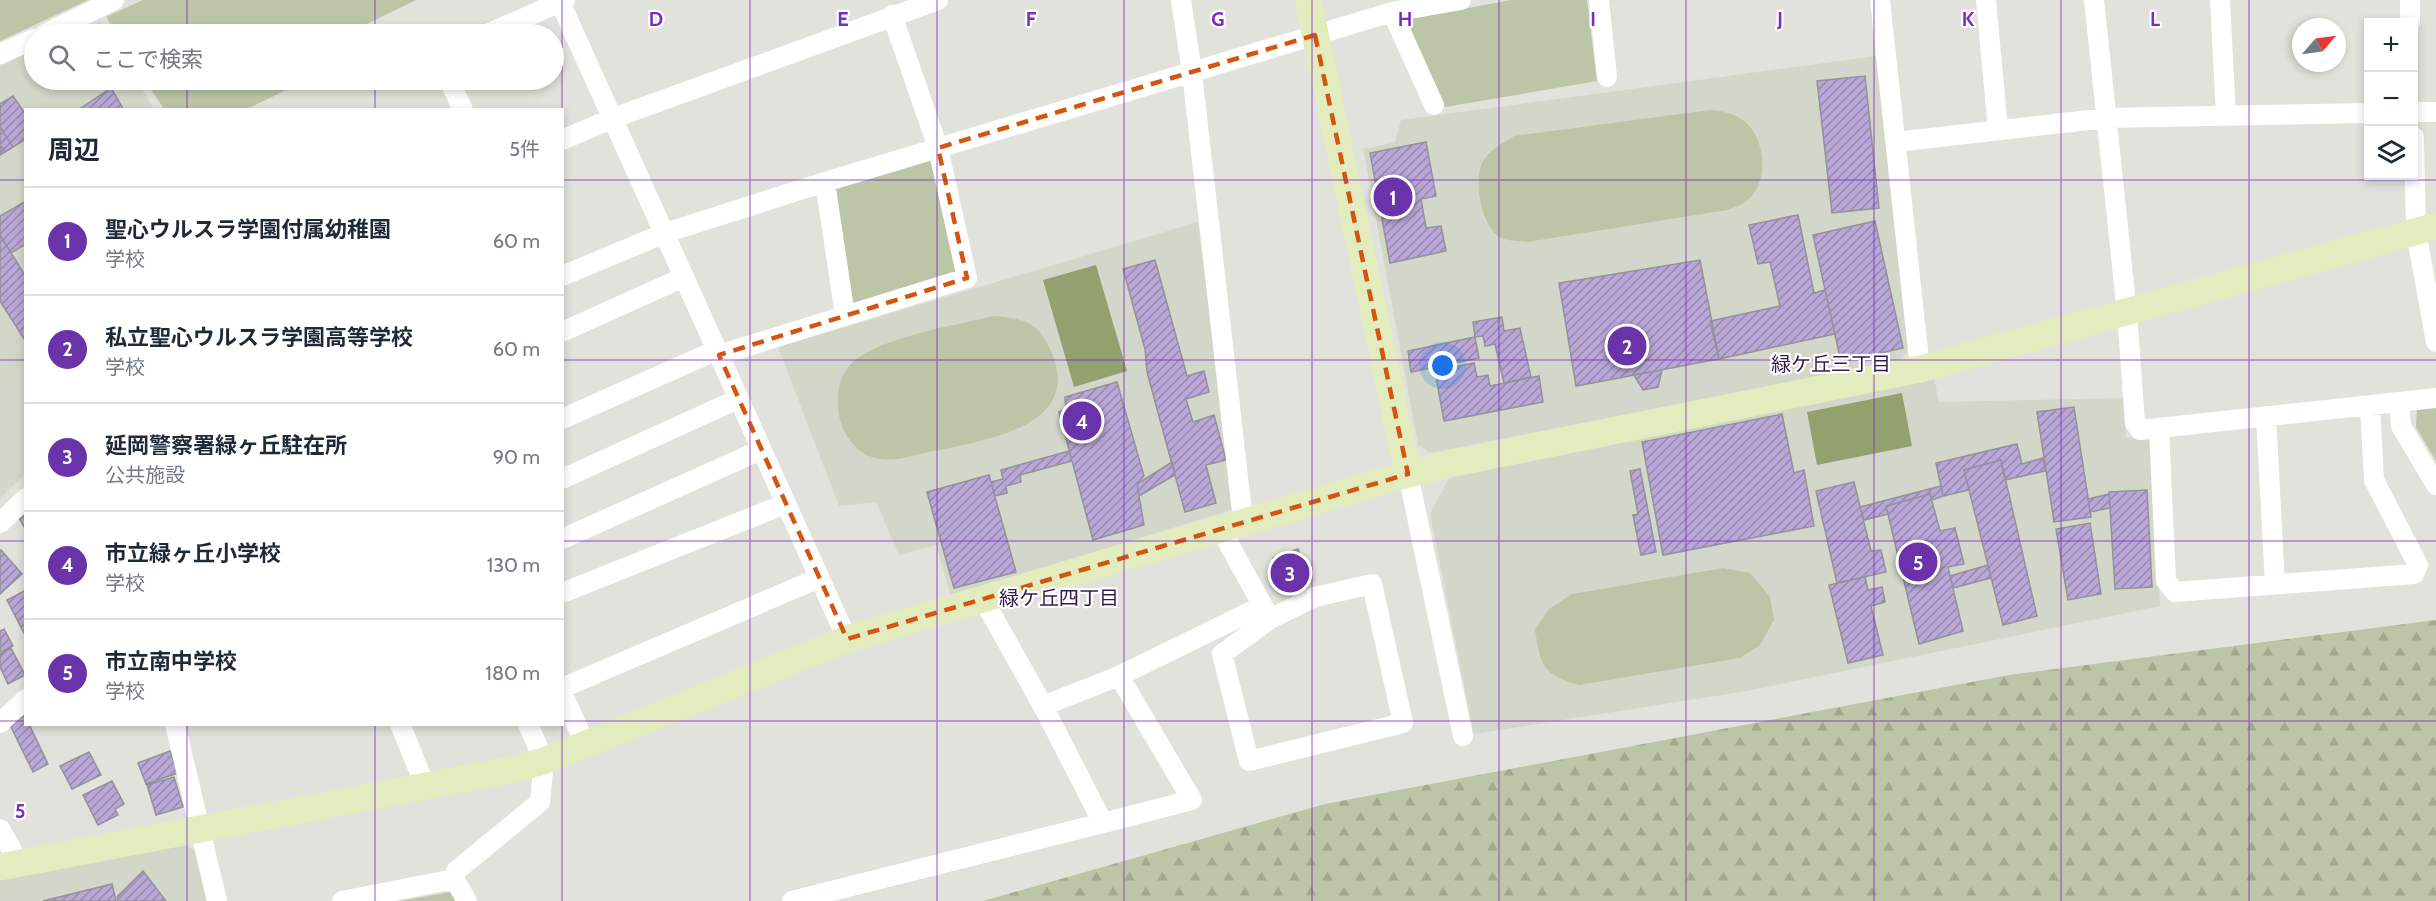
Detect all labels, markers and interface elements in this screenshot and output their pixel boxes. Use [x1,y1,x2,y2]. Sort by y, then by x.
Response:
text: D [649,7,663,31]
text: E [837,7,849,31]
text: F [1026,7,1037,31]
text: G [1211,7,1225,31]
text: H [1398,7,1412,31]
text: I [1590,7,1596,31]
text: J [1776,7,1783,31]
text: K [1962,7,1975,31]
text: L [2150,7,2160,31]
north arrow [2292,18,2346,72]
map controls [2364,18,2418,180]
button: + [2364,18,2418,72]
search box [24,24,564,90]
icon: search [45,41,78,74]
text: ここで検索 [93,46,203,73]
button: − [2364,72,2418,126]
button: layers [2364,126,2418,180]
text: 周辺 [48,134,100,166]
text: 5件 [509,137,540,161]
pin: 1 [1374,174,1412,220]
text: 聖心ウルスラ学園付属幼稚園 [105,216,391,243]
text: 1 [64,229,71,253]
text: 60 m [493,229,540,253]
text: 学校 [105,247,145,271]
text: 私立聖心ウルスラ学園高等学校 [105,324,413,351]
pin: 2 [1608,324,1646,368]
text: 2 [62,337,73,361]
text: 60 m [493,337,540,361]
your location [1428,351,1457,380]
district label: 緑ケ丘三丁目 [1771,352,1891,376]
text: 学校 [105,355,145,379]
pin: 4 [1062,398,1102,444]
text: 延岡警察署緑ヶ丘駐在所 [105,432,347,459]
text: 3 [62,445,73,469]
text: 90 m [493,445,540,469]
text: 公共施設 [105,463,185,487]
text: 市立緑ヶ丘小学校 [105,540,281,567]
pin: 5 [1898,540,1938,584]
pin: 3 [1270,550,1310,596]
text: 4 [61,553,74,577]
text: 130 m [487,553,540,577]
text: 学校 [105,571,145,595]
district label: 緑ケ丘四丁目 [999,586,1119,610]
text: 市立南中学校 [105,648,237,675]
text: 5 [62,661,73,685]
text: 180 m [485,661,540,685]
text: 学校 [105,679,145,703]
text: 5 [15,799,25,823]

